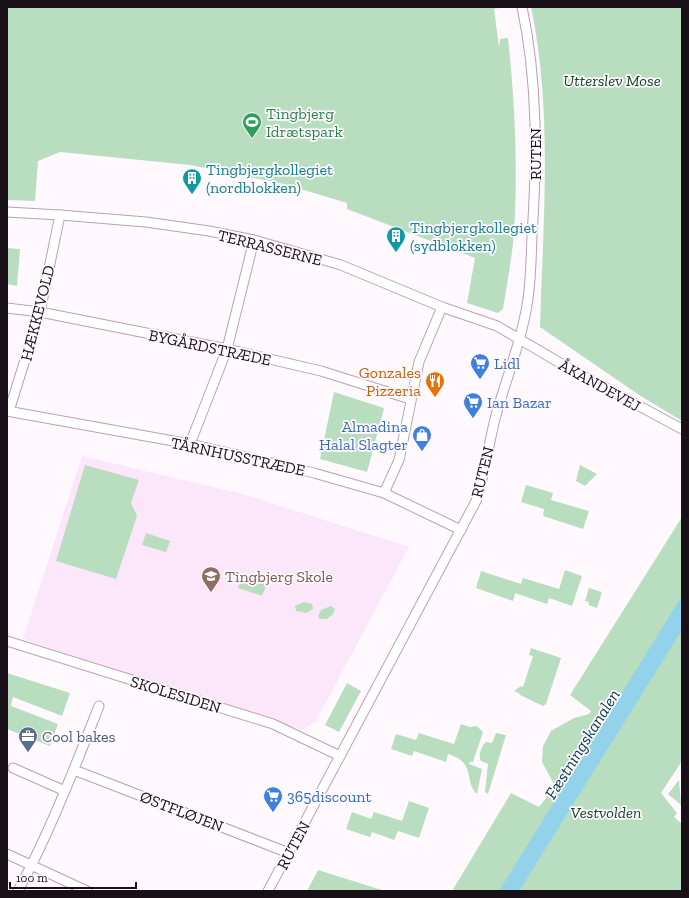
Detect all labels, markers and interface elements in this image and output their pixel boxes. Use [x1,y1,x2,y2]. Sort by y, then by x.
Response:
park label: Utterslev Mose [563,71,661,90]
place label: Tingbjerg Idrætspark [266,104,344,141]
sports icon: Tingbjerg Idrætspark [241,111,263,139]
street label: RUTEN [526,128,545,180]
place label: Tingbjergkollegiet (nordblokken) [206,160,333,197]
building icon: Tingbjergkollegiet (nordblokken) [181,167,203,195]
place label: Tingbjergkollegiet (sydblokken) [410,218,537,255]
street label: TERRASSERNE [216,225,324,270]
building icon: Tingbjergkollegiet (sydblokken) [385,225,407,253]
street label: HÆKKEVOLD [16,263,59,363]
street label: BYGÅRDSTRÆDE [147,325,273,370]
supermarket icon: Lidl [469,352,491,380]
place label: Lidl [494,354,520,373]
street label: ÅKANDEVEJ [556,355,644,416]
place label: Gonzales Pizzeria [359,363,421,400]
restaurant icon: Gonzales Pizzeria [424,370,446,398]
supermarket icon: Ian Bazar [462,391,484,419]
place label: Ian Bazar [487,393,552,412]
place label: Almadina Halal Slagter [319,417,408,454]
shop icon: Almadina Halal Slagter [411,424,433,452]
street label: TÅRNHUSSTRÆDE [169,433,307,480]
street label: RUTEN [467,444,498,500]
school or university icon: Tingbjerg Skole [200,565,222,593]
place label: Tingbjerg Skole [225,567,333,586]
street label: SKOLESIDEN [128,672,224,717]
water label: Fæstningskanalen [540,685,624,803]
office icon: Cool bakes [17,725,39,753]
place label: Cool bakes [42,727,116,746]
supermarket icon: 365discount [262,785,284,813]
street label: ØSTFLØJEN [137,787,226,836]
place label: 365discount [287,787,372,806]
park label: Vestvolden [571,803,641,822]
street label: RUTEN [273,818,314,873]
scale bar [10,864,136,890]
text: 100 m [16,871,48,885]

